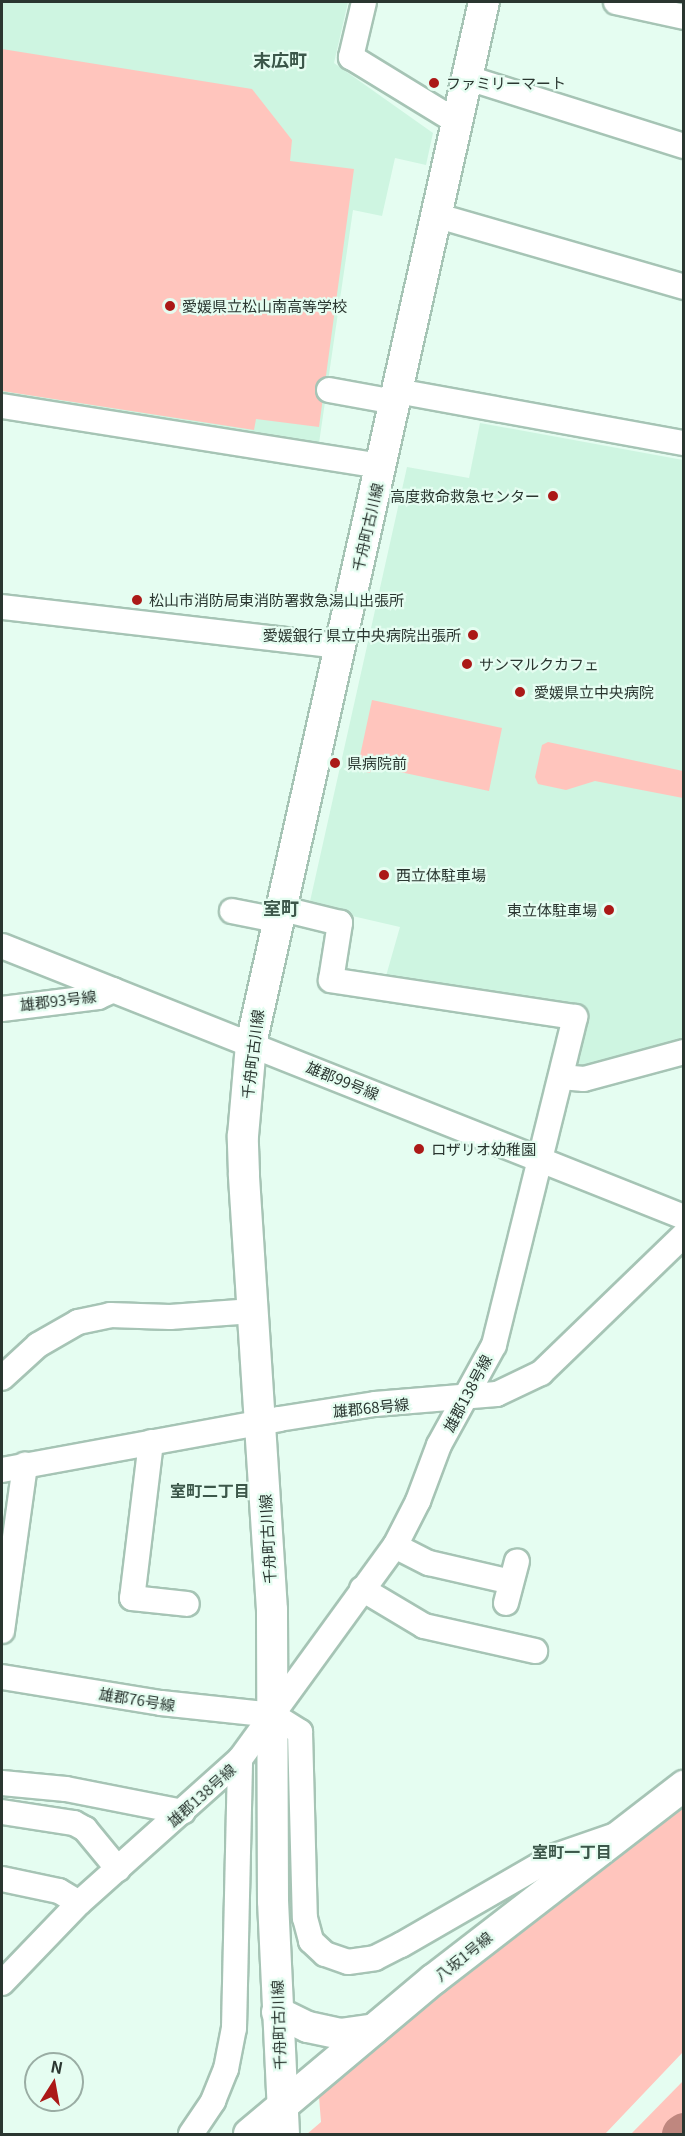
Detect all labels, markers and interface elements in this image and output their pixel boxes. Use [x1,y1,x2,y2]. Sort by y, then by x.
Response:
district label: 末広町 [253,48,307,70]
place label: ファミリーマート [446,74,566,92]
marker: ファミリーマート [427,76,441,90]
place label: 愛媛県立松山南高等学校 [182,297,347,315]
marker: 愛媛県立松山南高等学校 [163,299,177,313]
street label: 千舟町古川線 [348,481,386,573]
place label: 高度救命救急センター [390,487,540,505]
marker: 高度救命救急センター [544,487,562,505]
place label: 松山市消防局東消防署救急湯山出張所 [149,591,404,609]
marker: 松山市消防局東消防署救急湯山出張所 [130,593,144,607]
place label: 愛媛銀行 県立中央病院出張所 [263,626,461,644]
marker: 愛媛銀行 県立中央病院出張所 [466,628,480,642]
place label: サンマルクカフェ [479,655,599,673]
marker: サンマルクカフェ [460,657,474,671]
marker: 愛媛県立中央病院 [511,683,529,701]
place label: 愛媛県立中央病院 [534,683,654,701]
place label: 県病院前 [347,754,407,772]
marker: 県病院前 [328,756,342,770]
place label: 西立体駐車場 [396,866,486,884]
marker: 西立体駐車場 [377,868,391,882]
district label: 室町 [263,896,299,918]
place label: 東立体駐車場 [507,901,597,919]
marker: 東立体駐車場 [602,903,616,917]
street label: 雄郡93号線 [19,986,97,1014]
street label: 千舟町古川線 [238,1008,266,1100]
street label: 雄郡99号線 [304,1057,382,1103]
place label: ロザリオ幼稚園 [431,1140,536,1158]
marker: ロザリオ幼稚園 [412,1142,426,1156]
street label: 雄郡138号線 [439,1351,495,1435]
street label: 雄郡68号線 [332,1394,410,1420]
district label: 室町二丁目 [170,1480,250,1500]
street label: 千舟町古川線 [256,1494,278,1584]
street label: 雄郡76号線 [98,1684,176,1714]
street label: 雄郡138号線 [163,1760,239,1830]
district label: 室町一丁目 [532,1841,612,1861]
street label: 八坂1号線 [431,1928,495,1984]
street label: 千舟町古川線 [267,1980,289,2070]
north arrow [24,2052,84,2112]
text: N [49,2053,65,2079]

